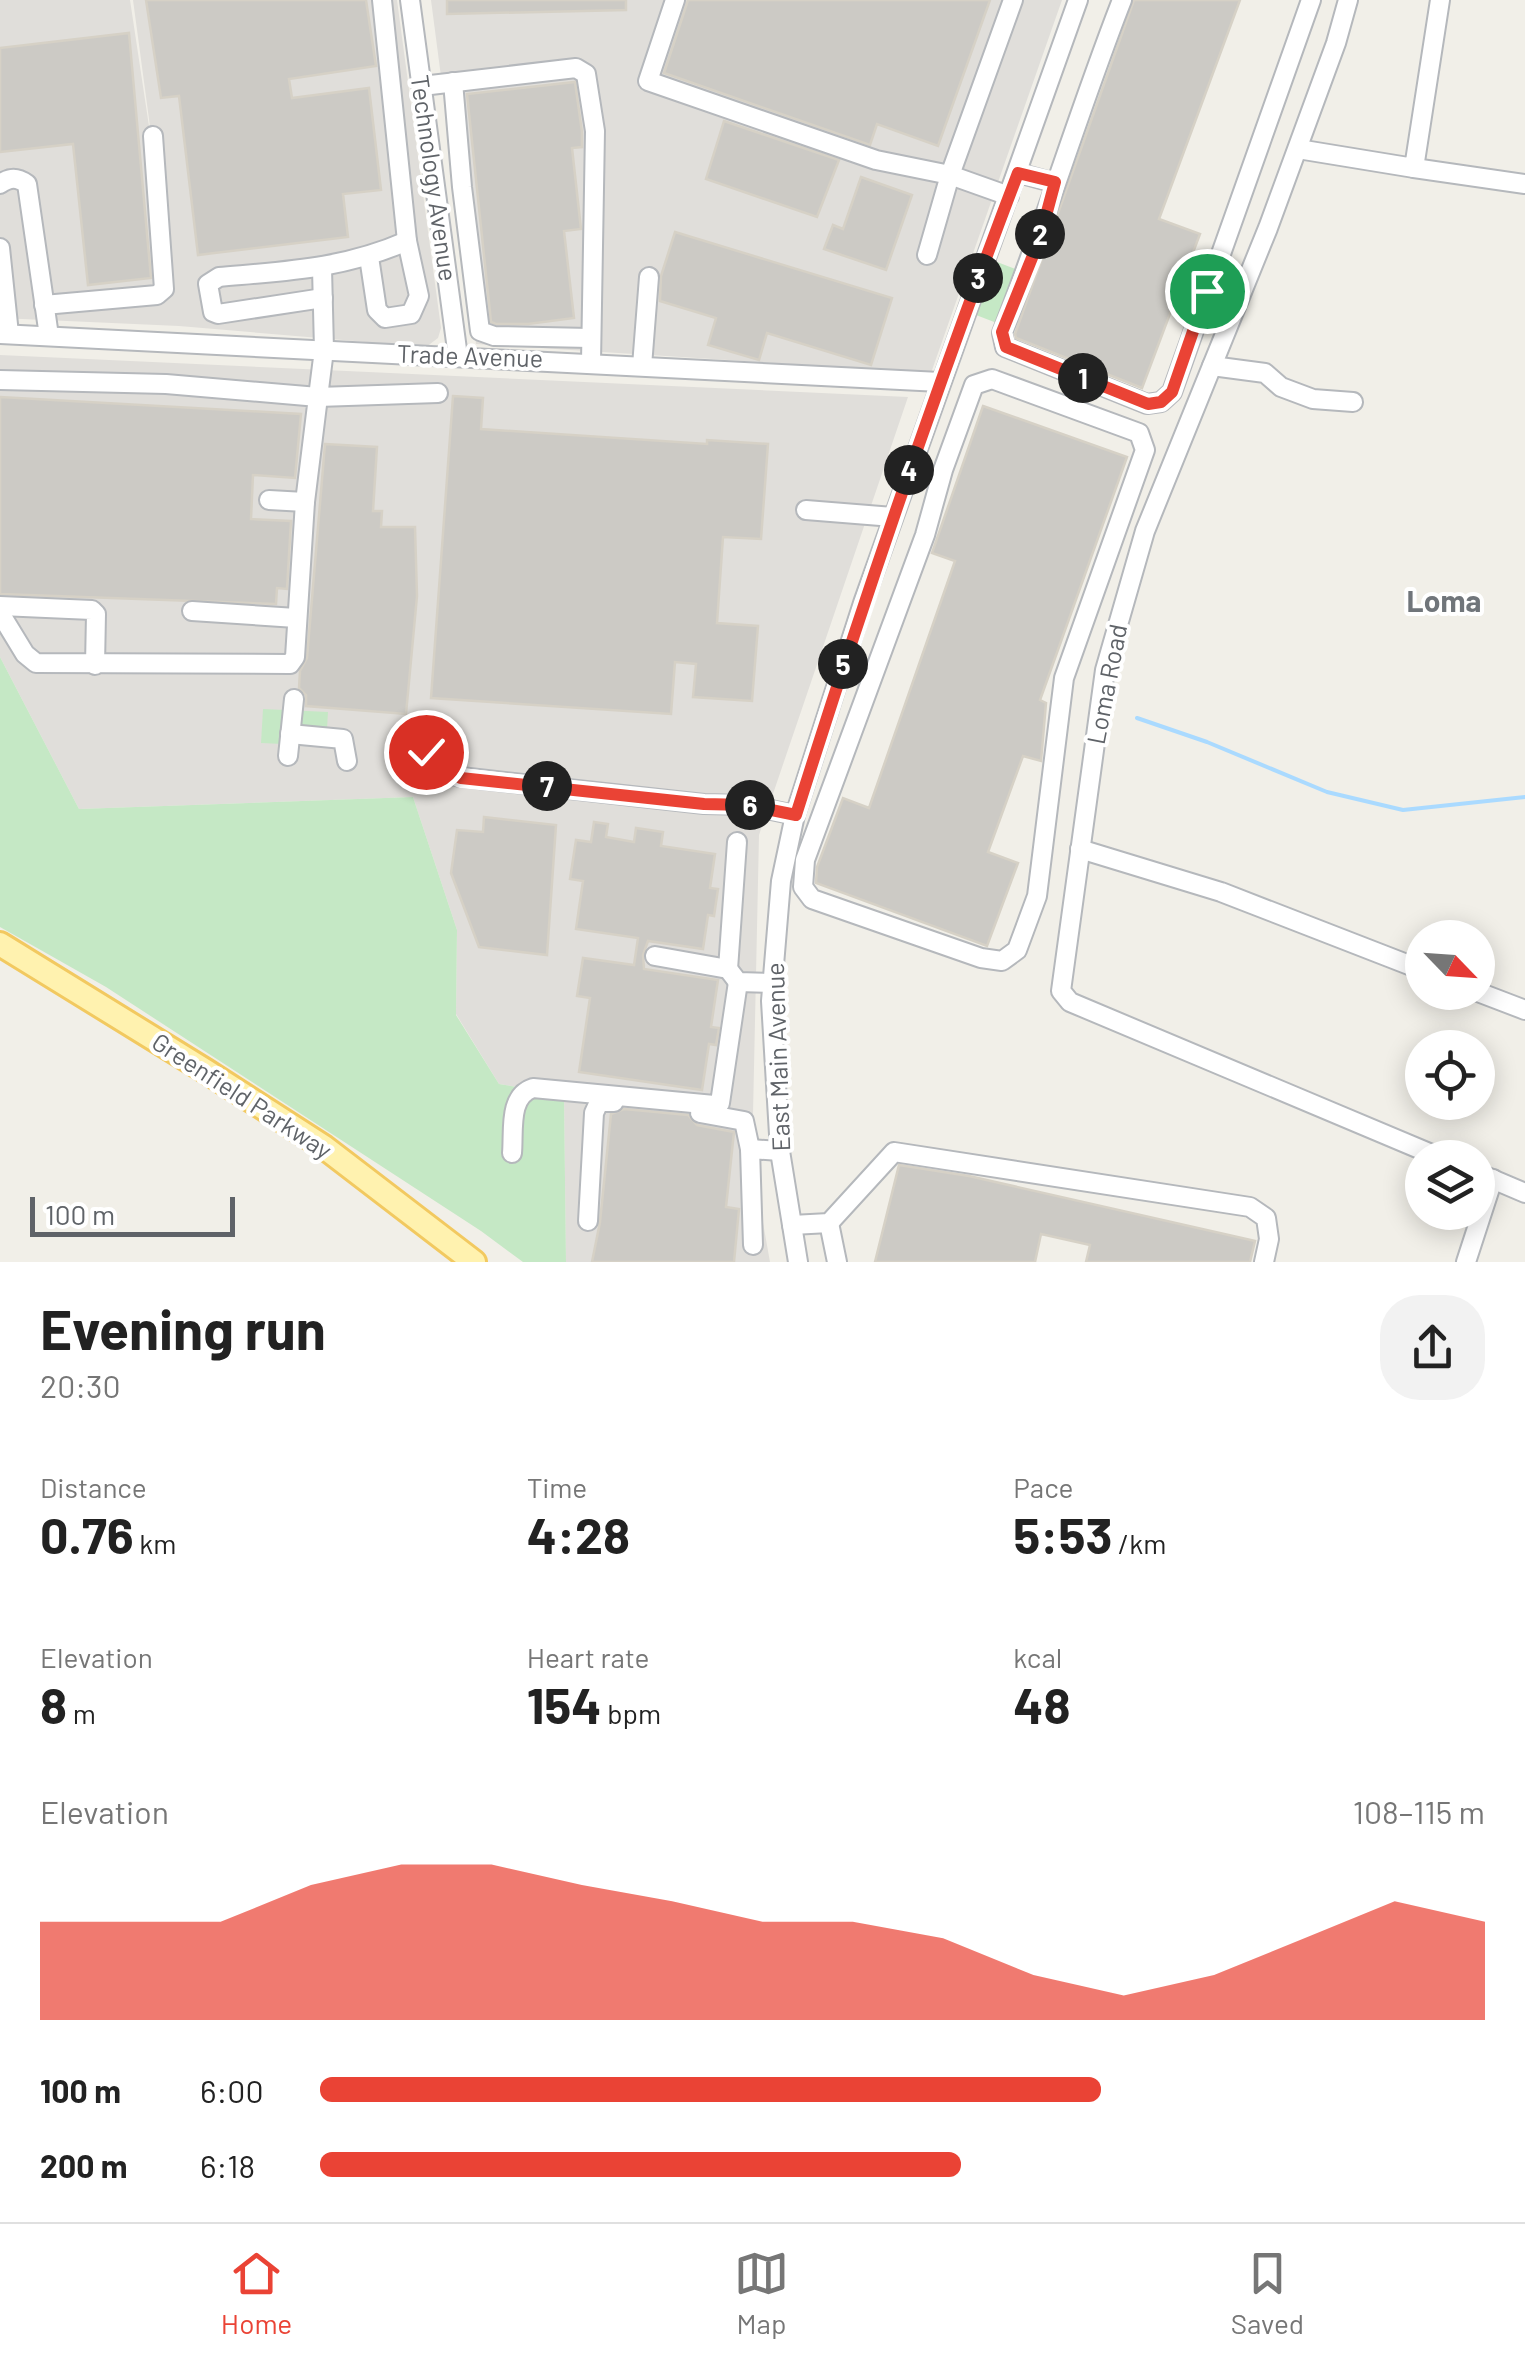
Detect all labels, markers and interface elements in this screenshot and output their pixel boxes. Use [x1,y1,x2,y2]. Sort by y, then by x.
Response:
street label: Technology Avenue [406,73,464,283]
pin: 2 [1015,209,1065,259]
text: 2 [1032,217,1048,251]
pin [1165,249,1250,334]
pin: 3 [953,253,1003,303]
text: 3 [970,261,986,295]
icon: arrive [1180,264,1235,319]
street label: Trade Avenue [396,337,544,373]
pin: 1 [1058,353,1108,403]
text: 1 [1078,361,1088,395]
pin: 4 [884,445,934,495]
text: 4 [901,453,917,487]
district label: Loma [1407,582,1481,618]
street label: Loma Road [1080,621,1132,746]
pin: 5 [818,639,868,689]
text: 5 [835,647,851,681]
pin [384,710,469,795]
icon: check [399,725,454,780]
pin: 7 [522,761,572,811]
text: 7 [540,769,554,803]
pin: 6 [725,780,775,830]
text: 6 [742,788,758,822]
north arrow [1405,920,1495,1010]
map controls [1405,920,1495,1230]
street label: East Main Avenue [759,962,795,1152]
street label: Greenfield Parkway [147,1026,338,1165]
button: locate [1405,1030,1495,1120]
button: layers [1405,1140,1495,1230]
scale bar [30,1192,235,1236]
text: 100 m [45,1197,115,1231]
text: Evening run [40,1295,326,1361]
button: share [1380,1295,1485,1400]
text: 20:30 [40,1366,121,1404]
text: Distance [40,1470,147,1504]
text: Time [527,1470,587,1504]
text: Pace [1013,1470,1074,1504]
text: 0.76 [40,1504,134,1564]
text: 4:28 [527,1504,630,1564]
text: 5:53 [1013,1504,1112,1564]
text: km [134,1526,176,1560]
text: /km [1112,1526,1166,1560]
text: Elevation [40,1640,153,1674]
text: Heart rate [527,1640,649,1674]
text: kcal [1013,1640,1062,1674]
text: 8 [40,1674,67,1734]
text: 154 [527,1674,602,1734]
text: 48 [1013,1674,1071,1734]
text: m [67,1696,96,1730]
text: bpm [602,1696,661,1730]
text: Elevation [40,1792,169,1830]
text: 108–115 m [1353,1792,1485,1830]
text: 100 m [40,2071,121,2109]
text: 6:00 [200,2071,264,2109]
text: 200 m [40,2146,128,2184]
text: 6:18 [200,2146,255,2184]
tab: Home [221,2246,292,2340]
tab: Map [734,2246,789,2340]
tab: Saved [1231,2246,1304,2340]

